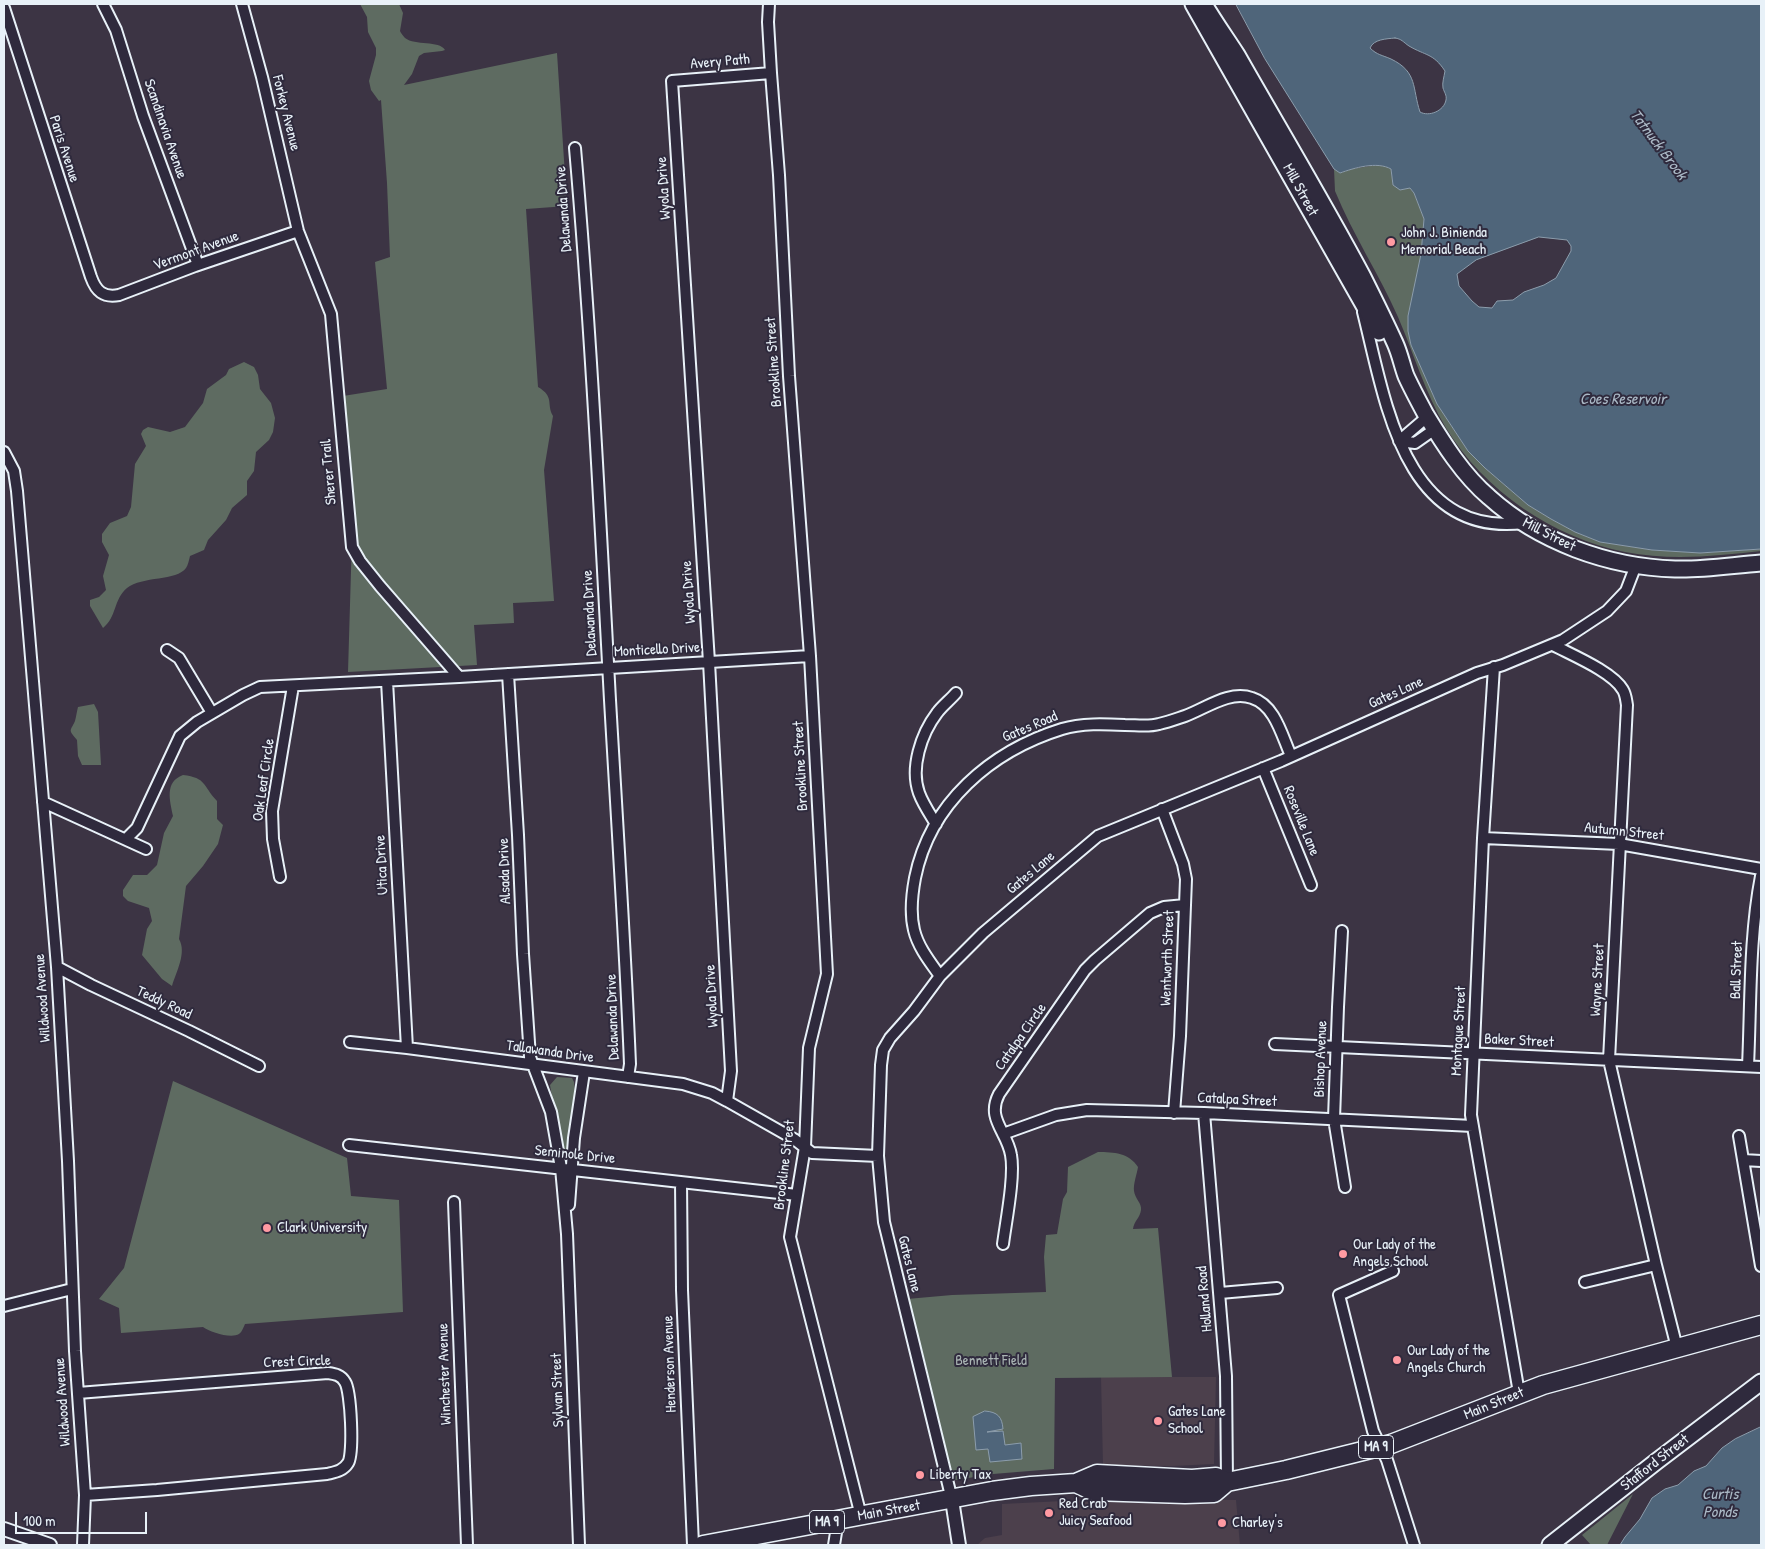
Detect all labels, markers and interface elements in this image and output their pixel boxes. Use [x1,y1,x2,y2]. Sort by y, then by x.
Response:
street label: Avery Path [690,50,750,74]
street label: Forkey Avenue [268,73,304,153]
street label: Scandinavia Avenue [140,77,190,181]
water label: Tatnuck Brook [1625,106,1691,184]
street label: Paris Avenue [45,113,83,185]
street label: Wyola Drive [653,156,675,220]
street label: Mill Street [1278,161,1322,219]
street label: Delawanda Drive [552,165,576,253]
place label: John J. Binienda Memorial Beach [1401,224,1487,259]
street label: Vermont Avenue [151,227,241,275]
marker: John J. Binienda Memorial Beach [1385,236,1397,248]
street label: Brookline Street [762,316,786,408]
water label: Coes Reservoir [1580,390,1666,410]
street label: Sherer Trail [317,438,341,506]
street label: Mill Street [1519,514,1579,556]
street label: Wyola Drive [678,560,700,624]
street label: Delawanda Drive [579,570,601,656]
street label: Monticello Drive [613,639,701,661]
street label: Gates Lane [1366,673,1426,713]
street label: Gates Road [1000,707,1060,747]
street label: Brookline Street [790,721,812,811]
street label: Oak Leaf Circle [249,738,279,822]
street label: Roseville Lane [1279,783,1323,859]
street label: Autumn Street [1583,819,1665,845]
street label: Utica Drive [371,834,393,896]
street label: Alsada Drive [495,838,515,904]
street label: Gates Lane [1003,848,1059,898]
street label: Wentworth Street [1157,910,1179,1006]
street label: Ball Street [1727,941,1747,999]
street label: Wayne Street [1587,943,1609,1017]
street label: Wildwood Avenue [31,953,55,1043]
street label: Wyola Drive [701,964,723,1028]
street label: Delawanda Drive [603,974,623,1060]
street label: Teddy Road [133,982,195,1024]
street label: Montague Street [1448,986,1470,1076]
street label: Catalpa Circle [991,1000,1051,1074]
street label: Bishop Avenue [1311,1020,1331,1098]
street label: Baker Street [1484,1030,1554,1052]
street label: Tallawanda Drive [505,1037,595,1067]
street label: Catalpa Street [1197,1089,1277,1111]
street label: Brookline Street [771,1119,799,1211]
street label: Seminole Drive [534,1142,616,1168]
place label: Clark University [277,1219,367,1237]
marker: Clark University [261,1222,273,1234]
street label: Gates Lane [893,1234,925,1294]
place label: Our Lady of the Angels School [1353,1236,1436,1271]
marker: Our Lady of the Angels School [1337,1248,1349,1260]
street label: Holland Road [1193,1265,1217,1333]
street label: Henderson Avenue [659,1315,681,1413]
street label: Winchester Avenue [434,1323,456,1425]
place label: Our Lady of the Angels Church [1407,1342,1490,1377]
street label: Crest Circle [263,1352,331,1372]
park label: Bennett Field [955,1352,1027,1370]
street label: Sylvan Street [548,1353,568,1427]
marker: Our Lady of the Angels Church [1391,1354,1403,1366]
street label: Wildwood Avenue [51,1357,75,1447]
street label: Main Street [1461,1384,1527,1424]
place label: Gates Lane School [1168,1403,1226,1438]
marker: Gates Lane School [1152,1415,1164,1427]
street label: Stafford Street [1617,1431,1693,1495]
road number: MA 9 [1358,1435,1394,1458]
place label: Liberty Tax [930,1466,991,1484]
marker: Liberty Tax [914,1469,926,1481]
water label: Curtis Ponds [1702,1485,1738,1523]
place label: Red Crab Juicy Seafood [1059,1495,1132,1530]
street label: Main Street [856,1497,922,1525]
scale bar [18,1502,150,1534]
marker: Red Crab Juicy Seafood [1043,1507,1055,1519]
text: 100 m [23,1510,56,1531]
road number: MA 9 [810,1510,844,1534]
place label: Charley's [1232,1514,1283,1532]
marker: Charley's [1216,1517,1228,1529]

